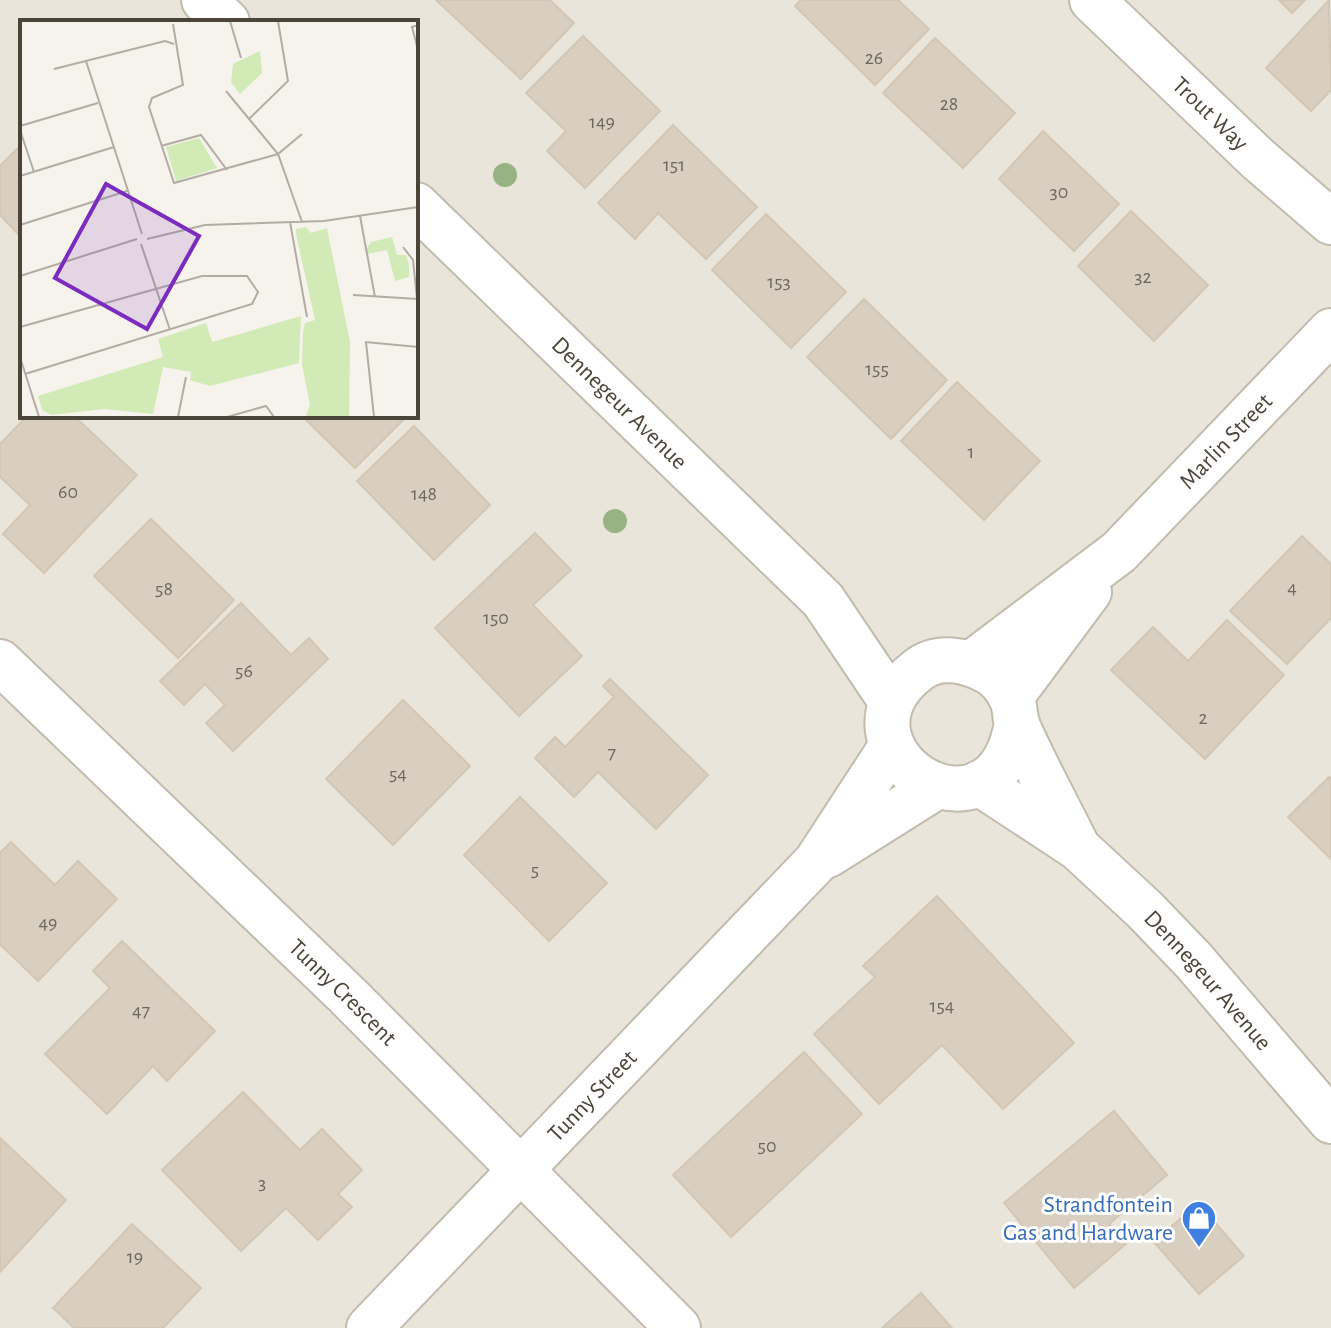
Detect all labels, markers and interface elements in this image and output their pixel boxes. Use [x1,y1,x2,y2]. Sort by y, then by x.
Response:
inset map [20,20,418,418]
house number: 26 [865,48,883,68]
street label: Trout Way [1167,73,1252,156]
house number: 28 [940,94,958,114]
house number: 149 [589,112,615,132]
house number: 151 [663,155,685,175]
house number: 30 [1050,182,1068,202]
house number: 32 [1134,267,1152,287]
house number: 153 [767,272,791,292]
street label: Dennegeur Avenue [547,333,692,474]
house number: 155 [865,359,889,379]
street label: Marlin Street [1175,389,1277,494]
house number: 1 [968,442,974,462]
house number: 60 [58,482,78,502]
house number: 148 [411,484,437,504]
house number: 4 [1287,578,1297,598]
house number: 58 [155,579,173,599]
house number: 150 [483,608,509,628]
house number: 56 [235,661,253,681]
house number: 2 [1198,708,1208,728]
house number: 7 [608,743,616,763]
house number: 54 [389,764,407,784]
house number: 5 [531,860,539,880]
street label: Dennegeur Avenue [1139,906,1276,1055]
house number: 49 [38,913,58,933]
street label: Tunny Crescent [284,935,401,1051]
house number: 154 [930,996,954,1016]
house number: 47 [132,1001,150,1021]
street label: Tunny Street [544,1046,642,1147]
house number: 50 [758,1136,776,1156]
house number: 3 [258,1173,266,1193]
place label: Strandfontein Gas and Hardware [1003,1193,1173,1245]
shop icon: Strandfontein Gas and Hardware [1180,1199,1218,1249]
house number: 19 [127,1247,143,1267]

